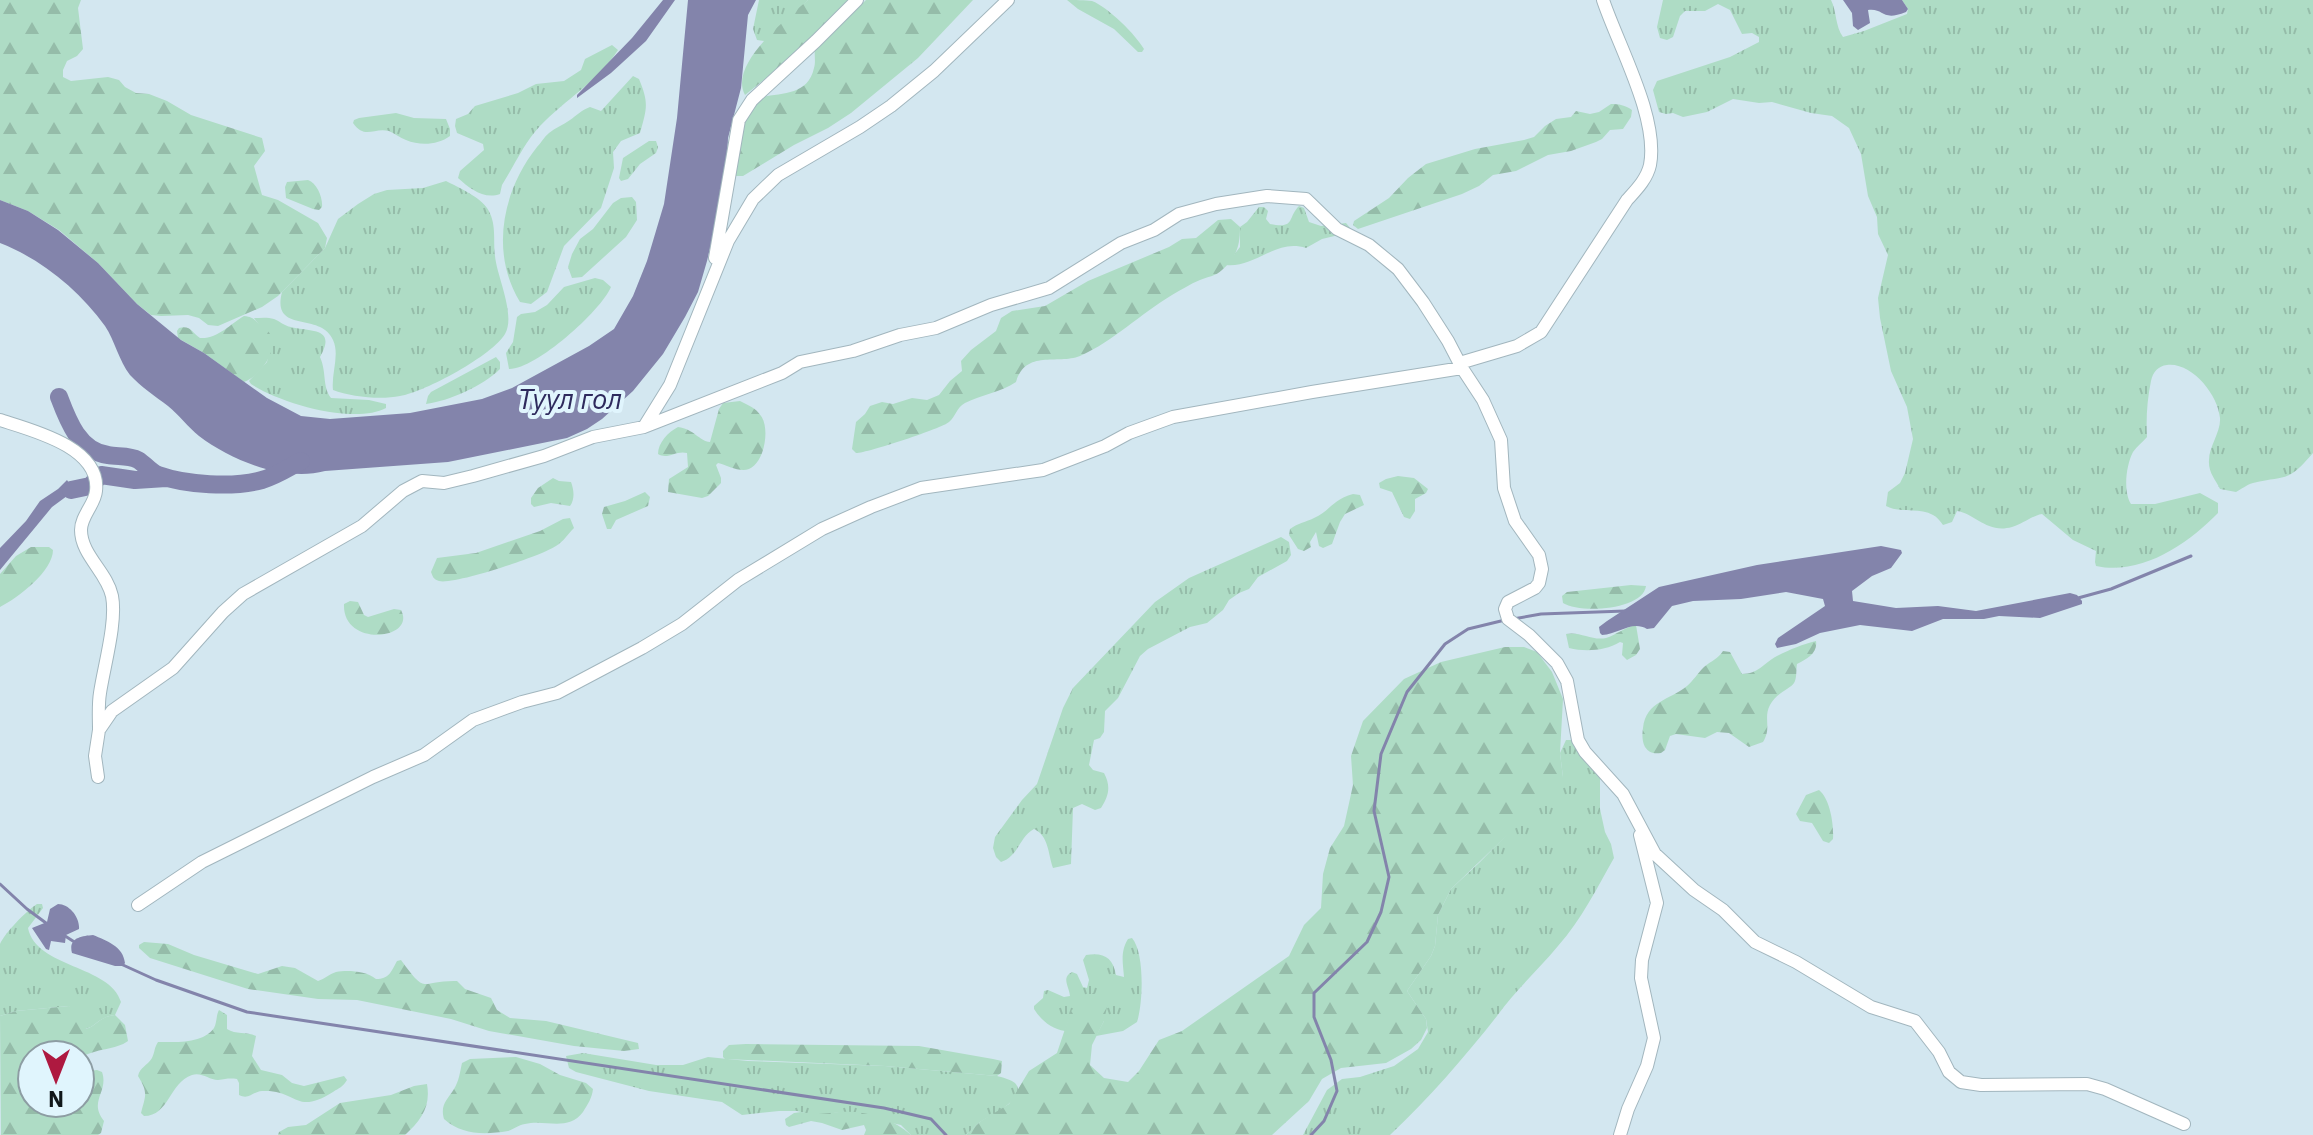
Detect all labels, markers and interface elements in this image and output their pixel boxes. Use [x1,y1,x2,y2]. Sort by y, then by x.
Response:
water label: Туул гол [518,380,622,417]
north arrow [16,1039,96,1119]
text: N [48,1085,64,1114]

